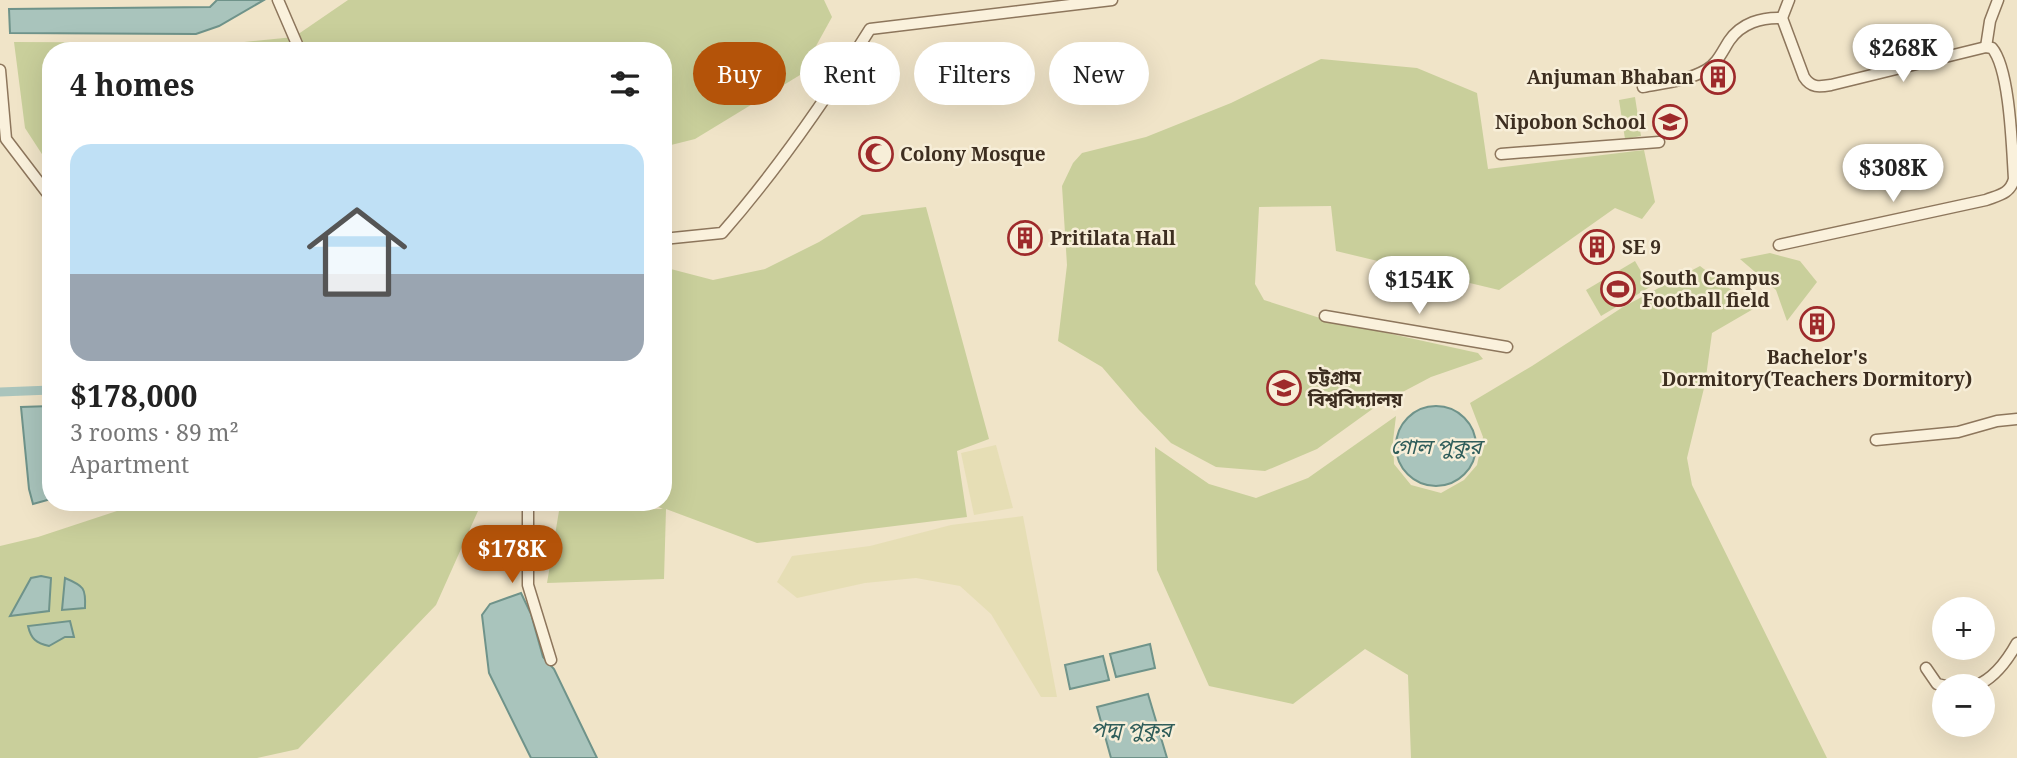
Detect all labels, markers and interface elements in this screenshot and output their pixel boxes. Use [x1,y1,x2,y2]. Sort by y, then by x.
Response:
pin: $268K [1854,24,1952,84]
text: $268K [1869,31,1937,63]
chip: Buy [693,42,786,105]
chip: Rent [800,42,900,105]
chip: Filters [914,42,1035,105]
chip: New [1049,42,1149,105]
building icon: Anjuman Bhaban [1699,58,1737,96]
text: 4 homes [70,64,194,105]
place label: Anjuman Bhaban [1527,64,1694,90]
icon: filters [606,65,644,103]
school or university icon: Nipobon School [1651,103,1689,141]
place label: Nipobon School [1495,109,1646,135]
mosque icon: Colony Mosque [857,135,895,173]
place label: Colony Mosque [900,141,1046,167]
pin: $308K [1844,144,1942,204]
text: $308K [1859,151,1927,183]
icon: home [294,189,420,315]
building icon: Pritilata Hall [1006,219,1044,257]
place label: Pritilata Hall [1050,225,1176,251]
building icon: SE 9 [1578,228,1616,266]
place label: SE 9 [1622,234,1661,260]
pin: $154K [1370,256,1468,316]
text: $154K [1385,263,1453,295]
place label: South Campus Football field [1642,265,1780,313]
sports icon: South Campus Football field [1599,270,1637,308]
building icon: Bachelor's Dormitory(Teachers Dormitory) [1798,305,1836,343]
place label: Bachelor's Dormitory(Teachers Dormitory) [1662,344,1972,392]
place label: চট্টগ্রাম বিশ্ববিদ্যালয় [1307,364,1403,412]
school or university icon: চট্টগ্রাম বিশ্ববিদ্যালয় [1265,369,1303,407]
text: $178,000 [70,375,197,416]
text: 3 rooms · 89 m² [70,416,239,448]
water label: গোল পুকুর [1390,432,1485,460]
text: Apartment [70,448,189,480]
pin: $178K [463,526,561,585]
text: $178K [478,532,546,564]
map controls [1932,597,1995,737]
button: + [1932,597,1995,660]
button: − [1932,674,1995,737]
water label: পদ্ম পুকুর [1090,715,1175,743]

